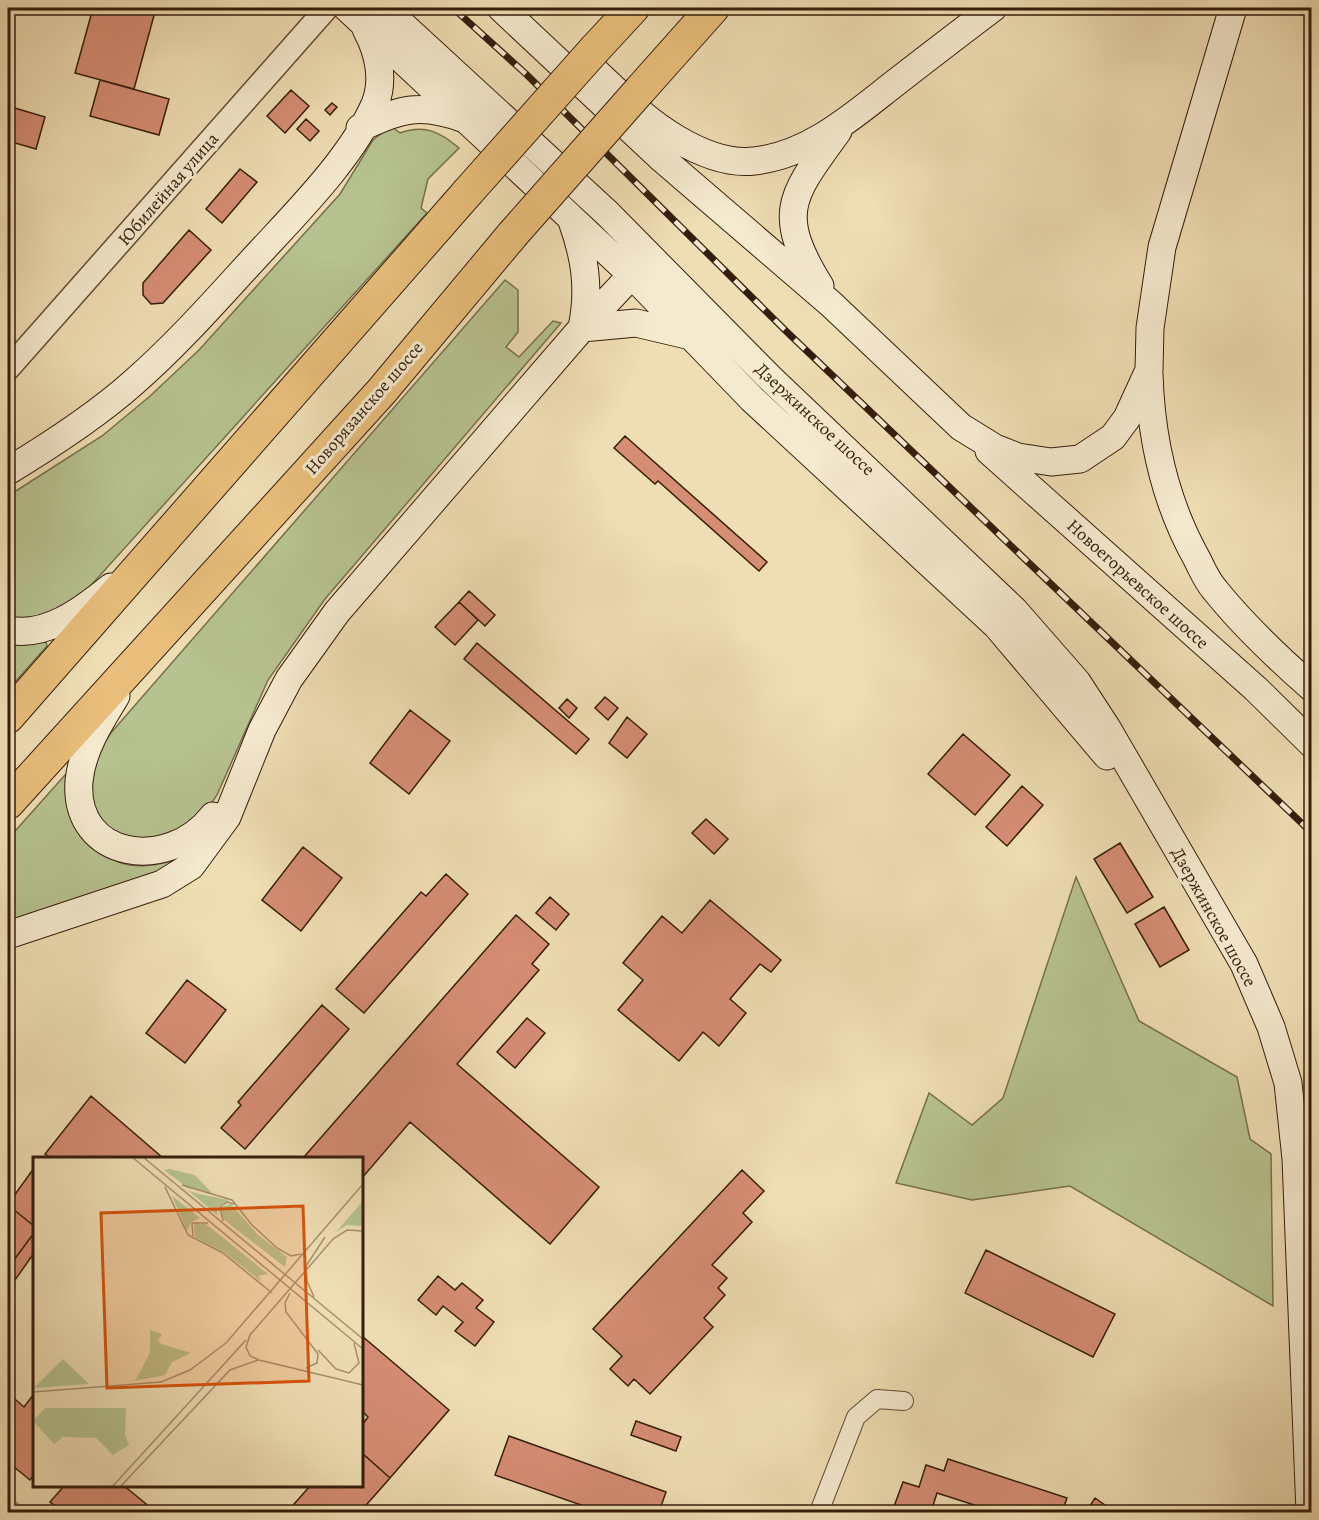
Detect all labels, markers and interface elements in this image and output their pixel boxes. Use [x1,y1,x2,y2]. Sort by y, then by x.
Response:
street label: Юбилейная улица [112,127,224,251]
street label: Новорязанское шоссе [299,336,429,480]
street label: Дзержинское шоссе [750,357,880,481]
street label: Новоегорьевское шоссе [1062,514,1214,654]
street label: Дзержинское шоссе [1166,843,1262,991]
inset map [33,1157,363,1487]

